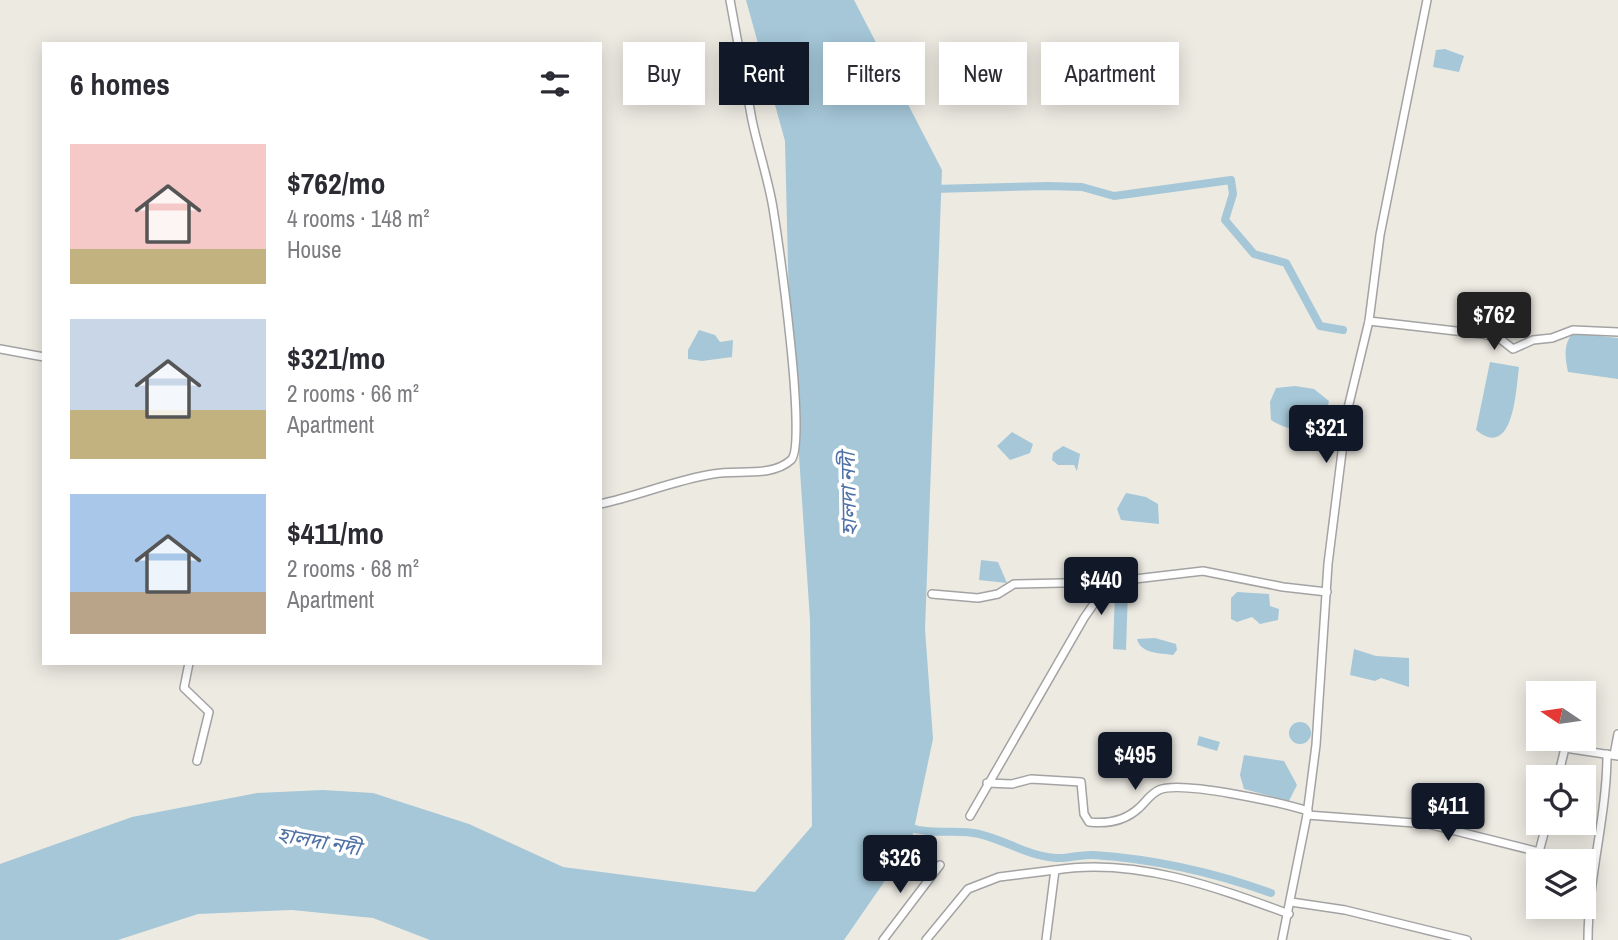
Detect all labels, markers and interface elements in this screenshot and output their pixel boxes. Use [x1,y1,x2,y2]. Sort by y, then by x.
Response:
chip: Buy [623,42,705,105]
chip: Rent [719,42,809,105]
chip: Filters [823,42,925,105]
chip: New [939,42,1027,105]
chip: Apartment [1041,42,1179,105]
text: 6 homes [70,64,170,104]
icon: filters [536,65,574,103]
text: $762/mo [287,163,385,203]
icon: home [126,172,210,256]
text: 4 rooms · 148 m² [287,203,430,234]
text: House [287,234,342,265]
pin: $762 [1453,292,1535,352]
text: $762 [1473,299,1515,330]
text: $321/mo [287,338,385,378]
icon: home [126,347,210,431]
text: 2 rooms · 66 m² [287,378,419,409]
pin: $321 [1285,406,1367,465]
text: Apartment [287,409,374,440]
text: $321 [1305,412,1347,443]
water label: হালদা নদী [833,447,863,536]
text: $411/mo [287,513,384,553]
icon: home [126,522,210,606]
text: 2 rooms · 68 m² [287,553,419,584]
pin: $440 [1060,558,1142,617]
text: $440 [1080,564,1122,595]
text: Apartment [287,584,374,615]
north arrow [1526,681,1596,751]
map controls [1526,681,1596,919]
pin: $495 [1094,732,1176,792]
text: $495 [1114,739,1156,770]
button: locate [1526,765,1596,835]
pin: $411 [1407,784,1489,843]
text: $411 [1428,790,1468,821]
water label: হালদা নদী [275,819,367,863]
pin: $326 [859,836,941,895]
text: $326 [879,842,921,873]
button: layers [1526,849,1596,919]

